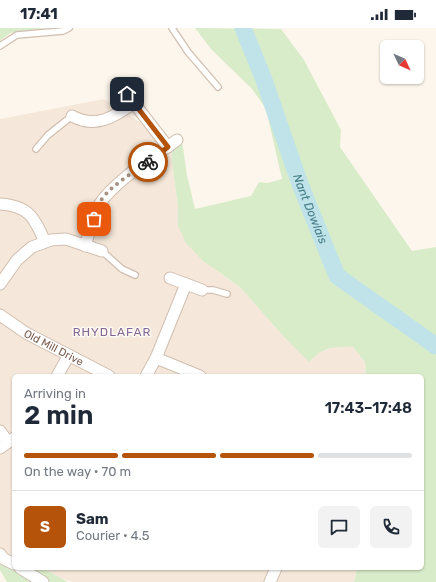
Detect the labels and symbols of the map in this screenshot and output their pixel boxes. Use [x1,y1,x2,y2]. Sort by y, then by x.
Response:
north arrow [380,40,424,84]
pin [110,77,144,111]
courier [128,142,168,182]
water label: Nant Dowlais [290,172,330,246]
pin [77,202,111,236]
district label: RHYDLAFAR [73,325,151,339]
street label: Old Mill Drive [22,327,86,369]

